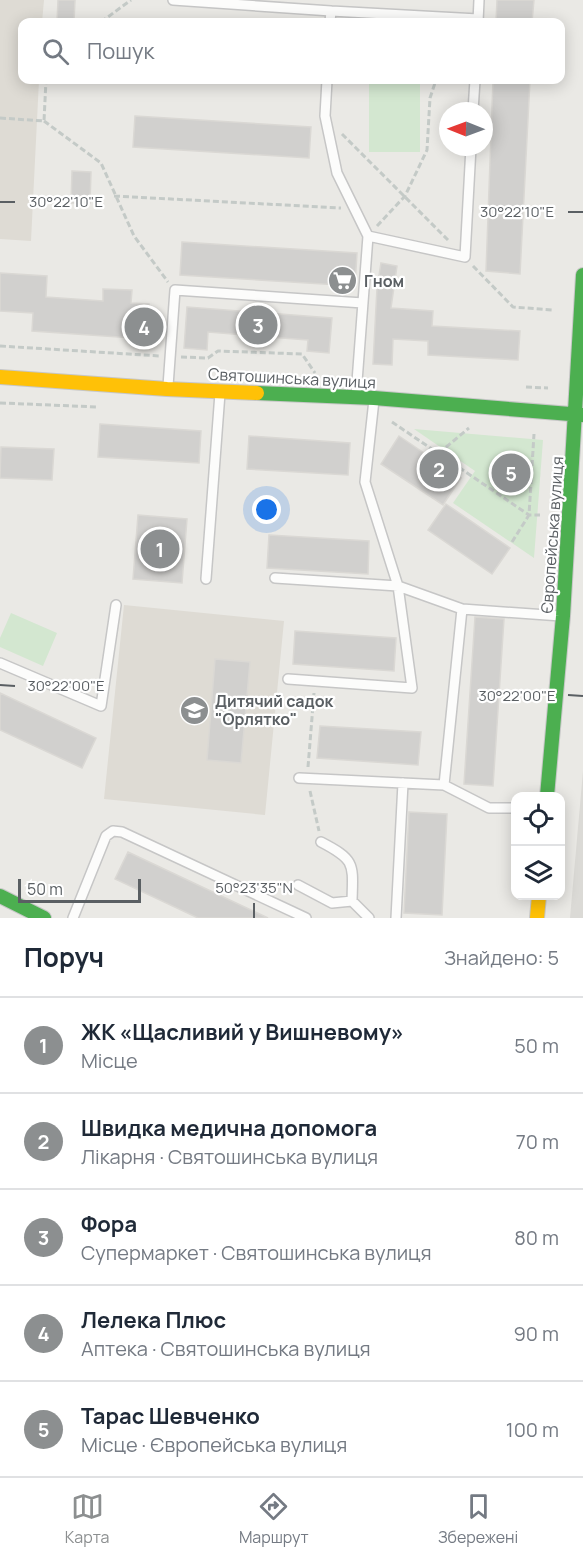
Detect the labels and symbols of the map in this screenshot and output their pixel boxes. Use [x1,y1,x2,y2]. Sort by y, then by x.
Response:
north arrow [439,102,493,156]
text: 30°22'10"E [29,191,103,212]
text: 30°22'10"E [480,201,554,222]
supermarket icon: Гном [327,265,359,297]
place label: Гном [364,270,404,292]
pin: 3 [238,302,278,348]
pin: 4 [124,304,164,350]
street label: Святошинська вулиця [207,363,377,393]
pin: 2 [420,446,458,492]
pin: 5 [492,450,530,496]
street label: Європейська вулиця [536,456,568,614]
your location [252,495,281,524]
pin: 1 [140,526,180,572]
text: 30°22'00"E [27,675,105,696]
text: 30°22'00"E [478,685,556,706]
place label: Дитячий садок "Орлятко" [215,690,334,730]
school or university icon: Дитячий садок "Орлятко" [178,694,210,726]
scale bar [18,876,141,904]
text: 50°23'35"N [215,877,293,898]

